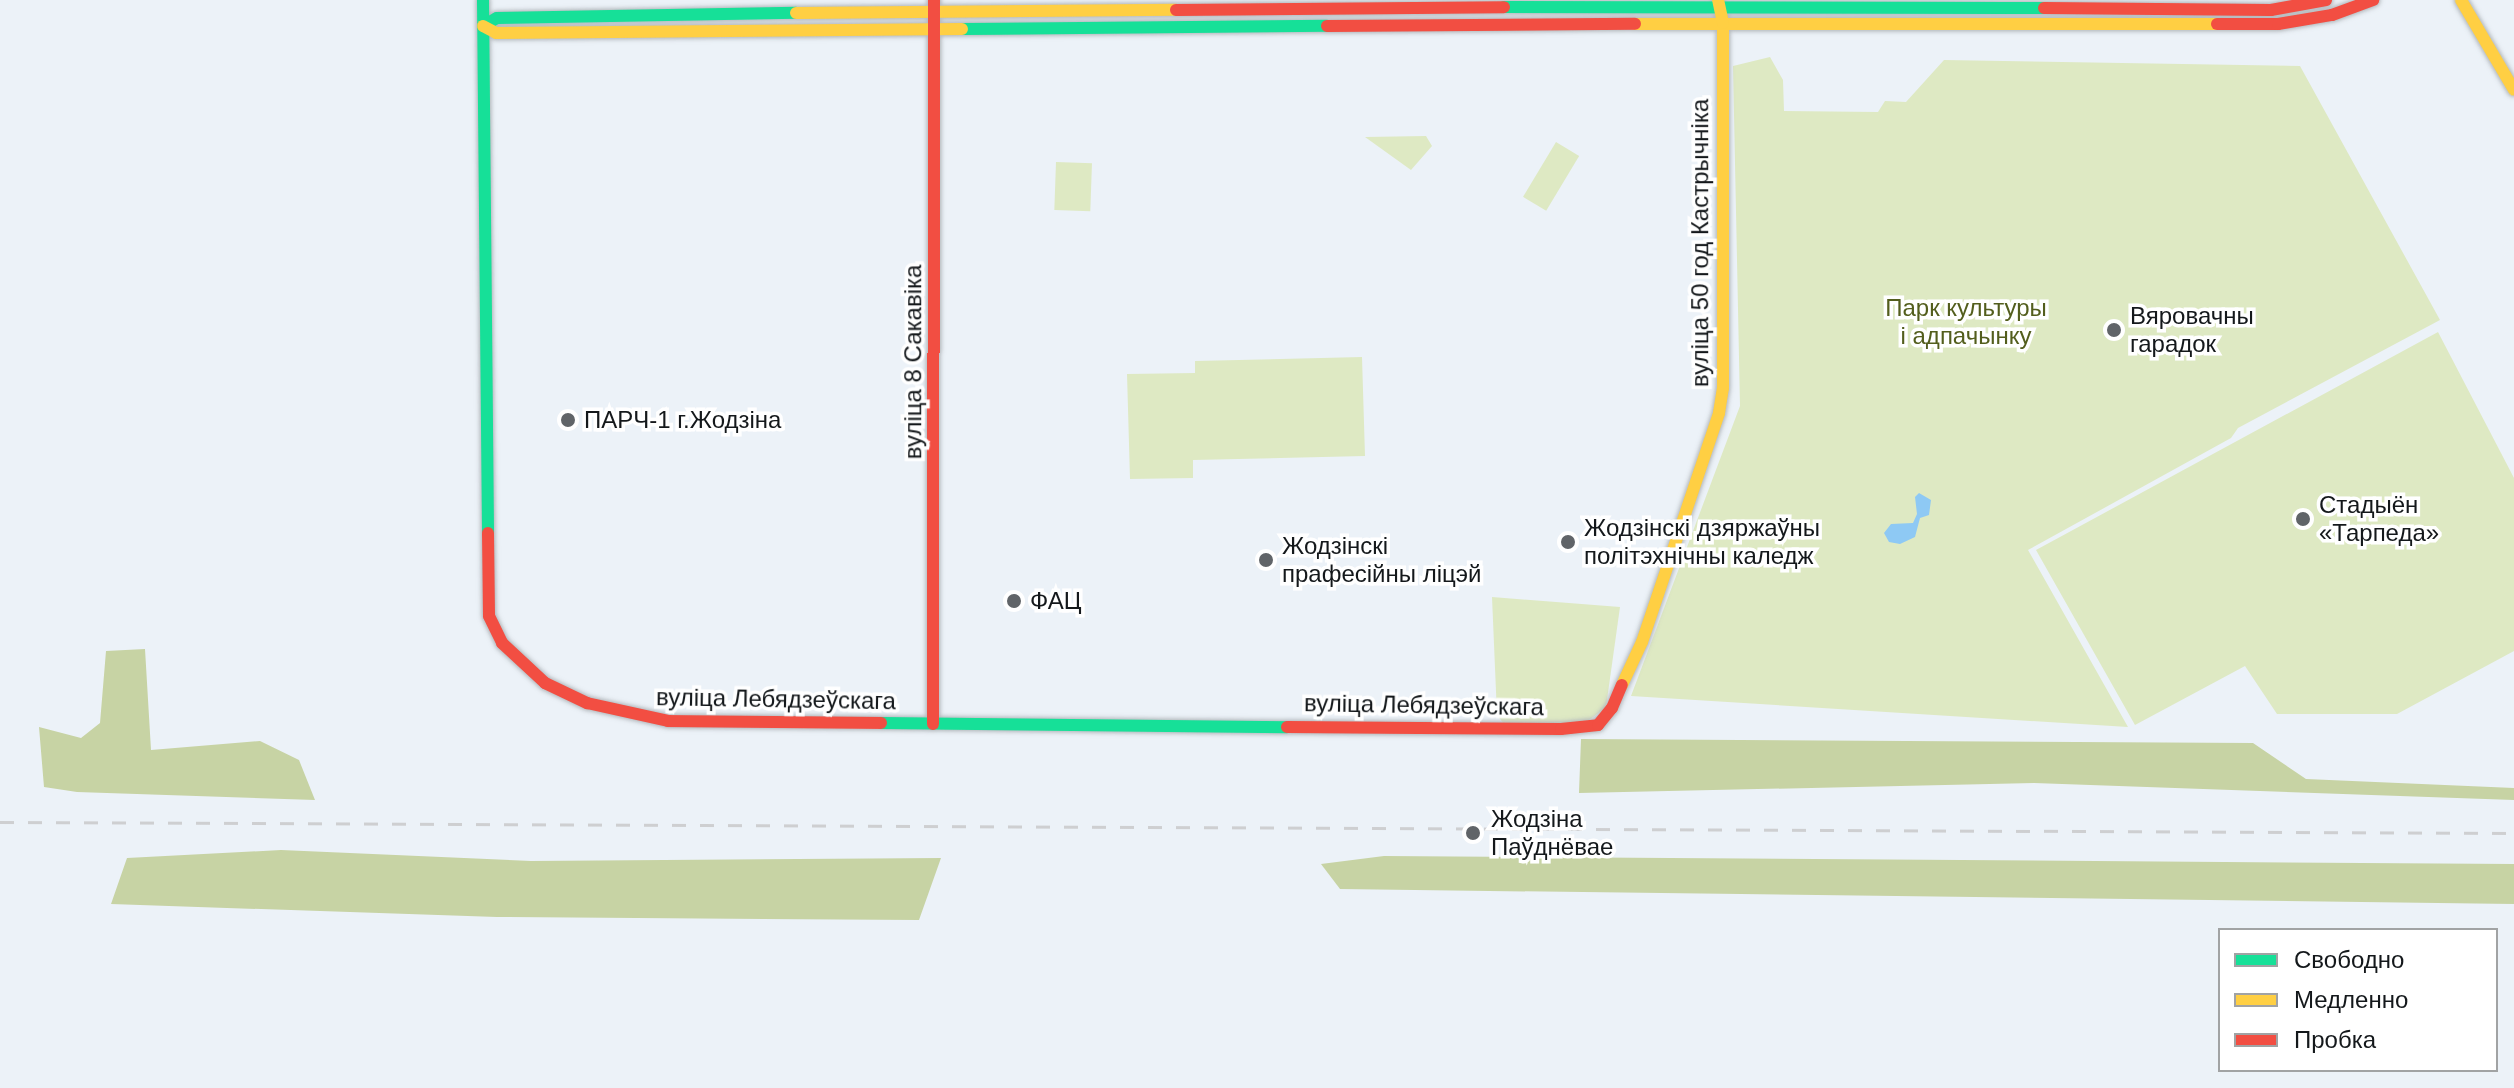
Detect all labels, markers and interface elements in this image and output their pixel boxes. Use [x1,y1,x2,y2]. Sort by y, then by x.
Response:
street label: вуліца 50 год Кастрычніка [1686,99,1714,387]
street label: вуліца 8 Сакавіка [899,265,927,459]
park label: Парк культуры і адпачынку [1885,294,2047,350]
place label: Вяровачны гарадок [2130,302,2254,358]
marker: Вяровачны гарадок [2105,321,2123,339]
place label: ПАРЧ-1 г.Жодзіна [584,406,781,434]
marker: ПАРЧ-1 г.Жодзіна [559,411,577,429]
place label: Стадыён «Тарпеда» [2319,491,2439,547]
marker: Стадыён «Тарпеда» [2294,510,2312,528]
place label: Жодзінскі дзяржаўны політэхнічны каледж [1584,514,1820,570]
place label: Жодзінскі прафесійны ліцэй [1282,532,1481,588]
marker: Жодзінскі дзяржаўны політэхнічны каледж [1559,533,1577,551]
marker: Жодзінскі прафесійны ліцэй [1257,551,1275,569]
place label: ФАЦ [1030,587,1081,615]
marker: ФАЦ [1005,592,1023,610]
street label: вуліца Лебядзеўскага [656,683,896,715]
street label: вуліца Лебядзеўскага [1304,689,1544,721]
place label: Жодзіна Паўднёвае [1491,805,1613,861]
marker: Жодзіна Паўднёвае [1462,822,1484,844]
legend [2218,928,2498,1072]
text: Свободно [2294,946,2404,973]
text: Медленно [2294,986,2408,1013]
text: Пробка [2294,1026,2376,1053]

